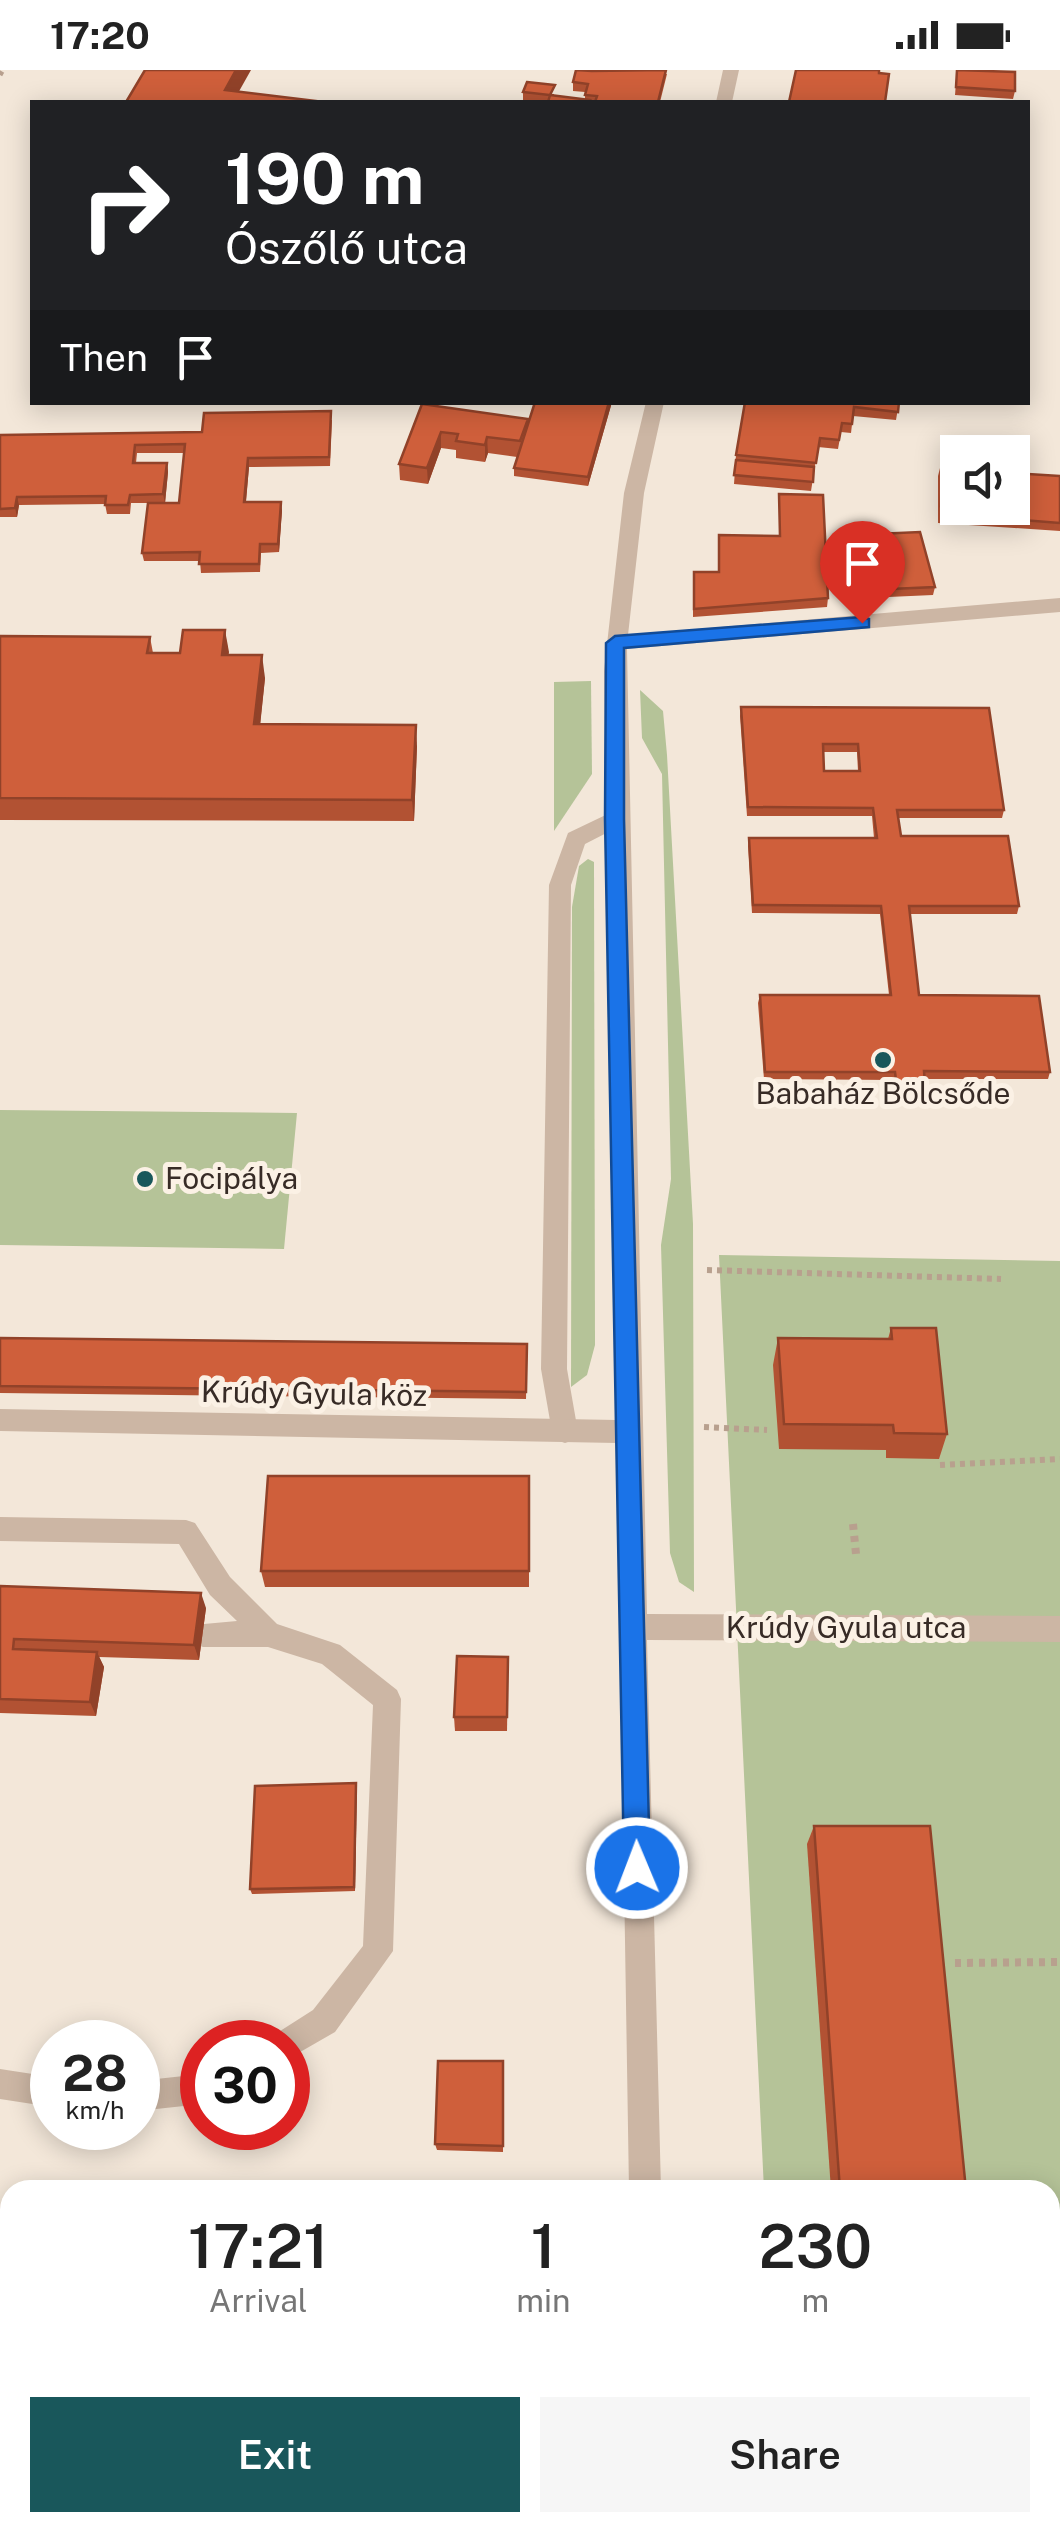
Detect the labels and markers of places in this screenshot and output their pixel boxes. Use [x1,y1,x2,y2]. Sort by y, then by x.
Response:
pin [820,521,905,624]
marker: Babaház Bölcsőde [872,1049,894,1071]
place label: Babaház Bölcsőde [755,1075,1011,1111]
place label: Focipálya [165,1160,298,1196]
marker: Focipálya [134,1168,156,1190]

